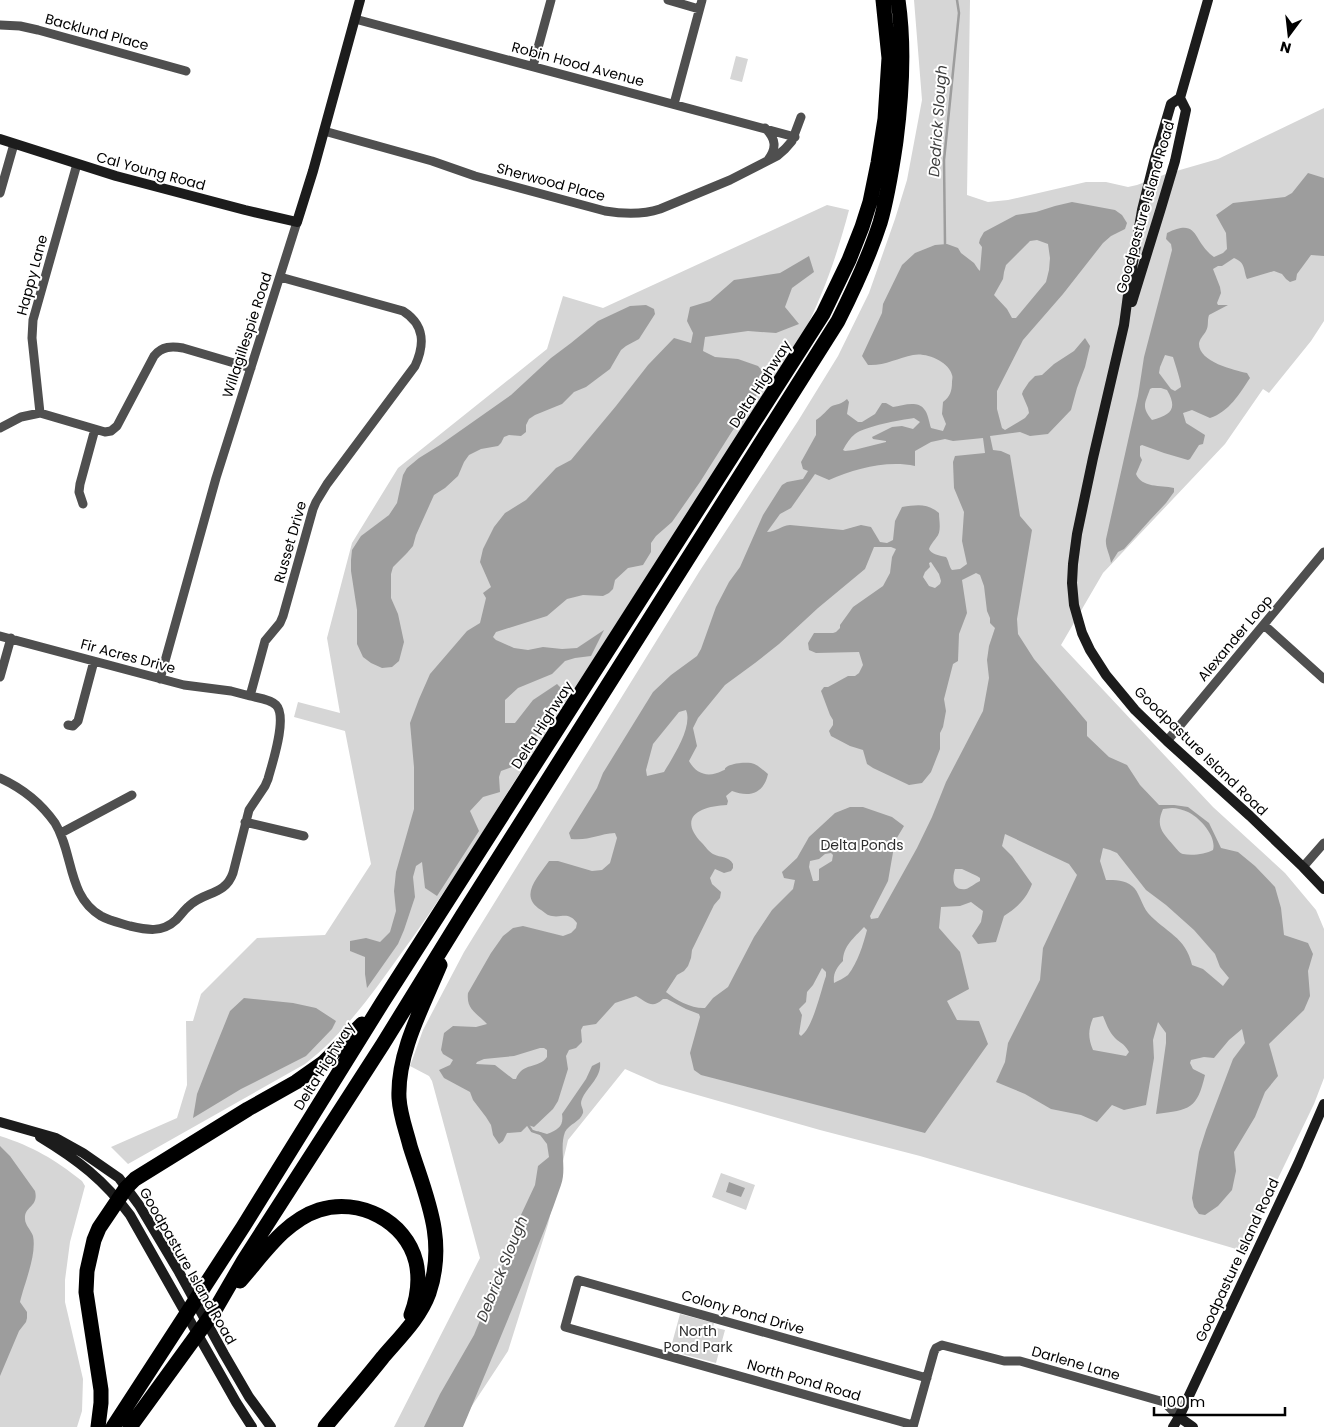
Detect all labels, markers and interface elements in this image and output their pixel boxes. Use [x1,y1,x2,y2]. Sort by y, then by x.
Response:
street label: Backlund Place [43,9,151,56]
north arrow [1264,10,1314,60]
street label: Robin Hood Avenue [510,37,647,91]
text: N [1278,37,1293,59]
water label: Dedrick Slough [923,64,952,178]
street label: Goodpasture Island Road [1111,118,1179,296]
street label: Cal Young Road [94,147,208,195]
street label: Sherwood Place [494,158,608,206]
street label: Happy Lane [12,232,52,318]
street label: Willagillespie Road [217,270,277,400]
street label: Delta Highway [724,336,796,432]
street label: Russet Drive [269,498,311,585]
street label: Alexander Loop [1193,590,1277,686]
street label: Fir Acres Drive [78,634,178,678]
street label: Delta Highway [506,677,578,773]
street label: Goodpasture Island Road [1130,682,1272,820]
park label: Delta Ponds [820,835,904,855]
street label: Delta Highway [289,1018,359,1114]
street label: Goodpasture Island Road [1190,1175,1284,1345]
street label: Goodpasture Island Road [135,1184,241,1348]
water label: Debrick Slough [471,1213,532,1325]
street label: Colony Pond Drive [679,1285,807,1339]
park label: North Pond Park [663,1321,733,1357]
street label: Darlene Lane [1029,1341,1123,1385]
street label: North Pond Road [745,1354,863,1406]
scale bar [1154,1384,1285,1416]
text: 100 m [1162,1391,1205,1412]

